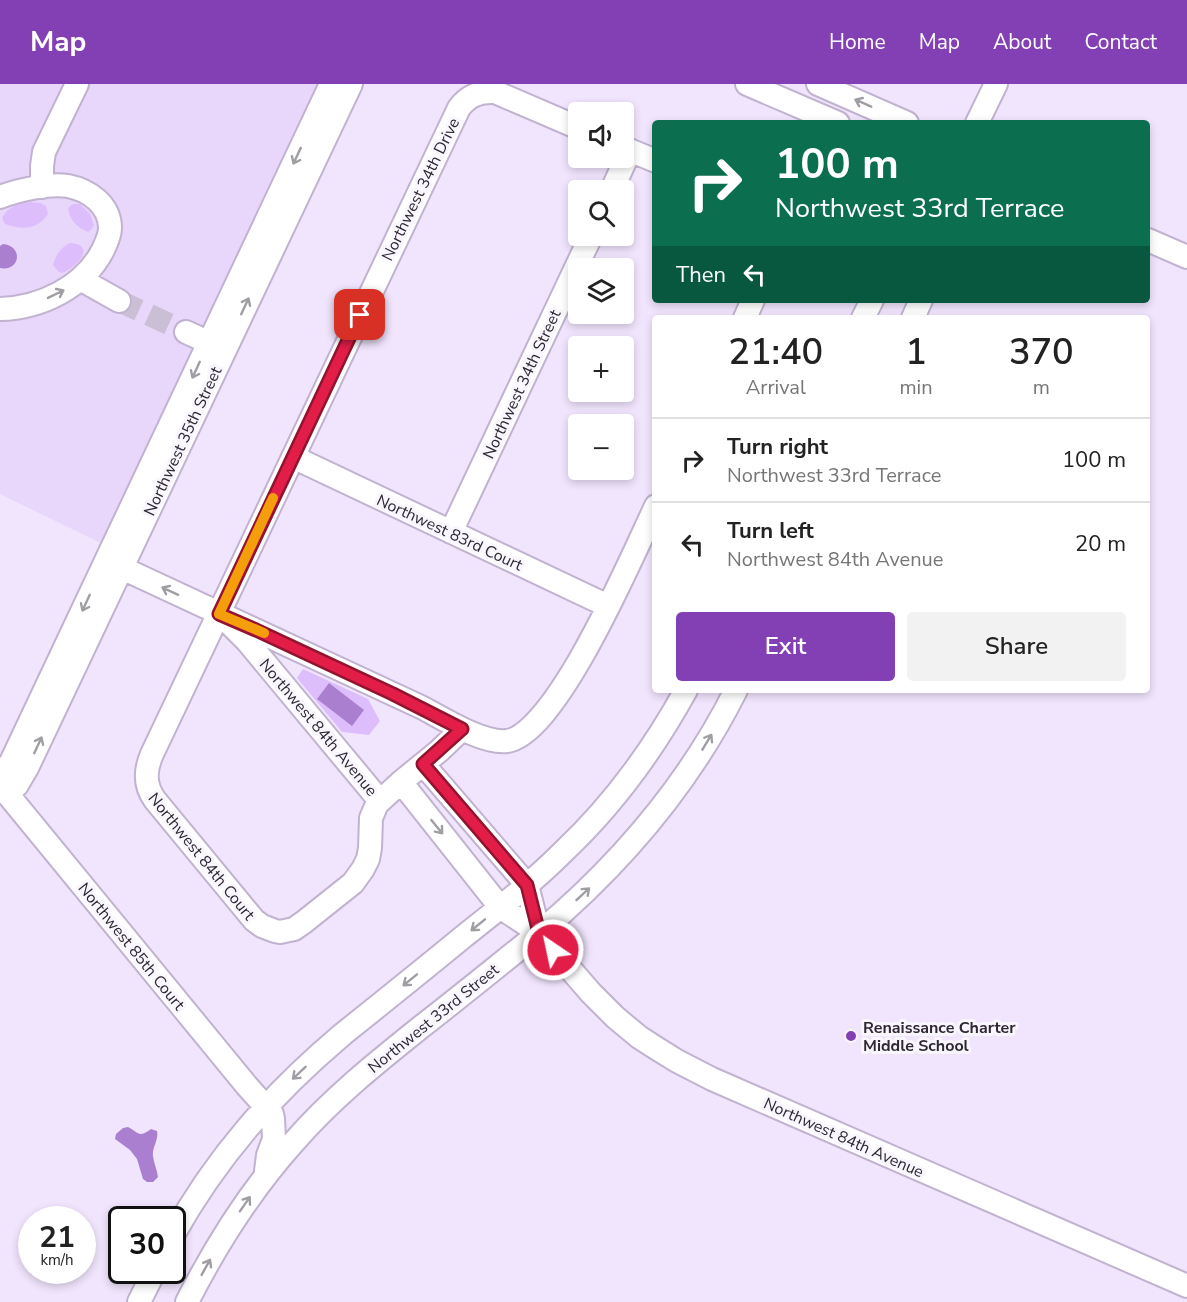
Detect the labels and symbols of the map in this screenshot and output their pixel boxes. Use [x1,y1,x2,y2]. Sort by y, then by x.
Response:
one-way arrow [854,97,872,109]
street label: Northwest 34th Drive [377,114,465,265]
one-way arrow [291,146,303,164]
one-way arrow [47,288,65,300]
pin [334,289,385,340]
one-way arrow [240,298,252,316]
street label: Northwest 34th Street [478,306,566,463]
one-way arrow [190,361,202,379]
street label: Northwest 35th Street [139,363,227,520]
street label: Northwest 83rd Court [373,489,527,577]
one-way arrow [162,585,180,597]
one-way arrow [79,594,91,612]
street label: Northwest 84th Avenue [254,654,382,801]
one-way arrow [702,734,714,751]
one-way arrow [33,736,44,754]
street label: Northwest 84th Court [143,788,260,925]
one-way arrow [431,819,444,835]
street label: Northwest 85th Court [73,878,190,1015]
one-way arrow [575,888,590,902]
position arrow [521,918,585,982]
one-way arrow [470,919,486,932]
street label: Northwest 33rd Street [364,959,504,1078]
one-way arrow [403,973,418,987]
place label: Renaissance Charter Middle School [863,1017,1016,1057]
marker: Renaissance Charter Middle School [844,1029,858,1043]
one-way arrow [291,1066,306,1080]
street label: Northwest 84th Avenue [760,1093,927,1183]
one-way arrow [239,1196,251,1212]
speed limit sign: 30 [108,1206,186,1284]
one-way arrow [200,1259,212,1276]

